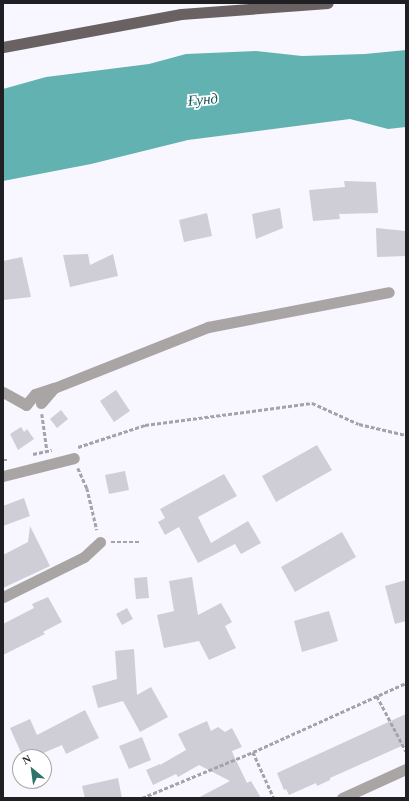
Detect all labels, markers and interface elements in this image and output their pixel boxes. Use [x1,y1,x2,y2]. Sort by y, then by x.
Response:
water label: Ғунд [187,90,219,110]
north arrow [12,749,52,789]
text: N [20,752,33,767]

